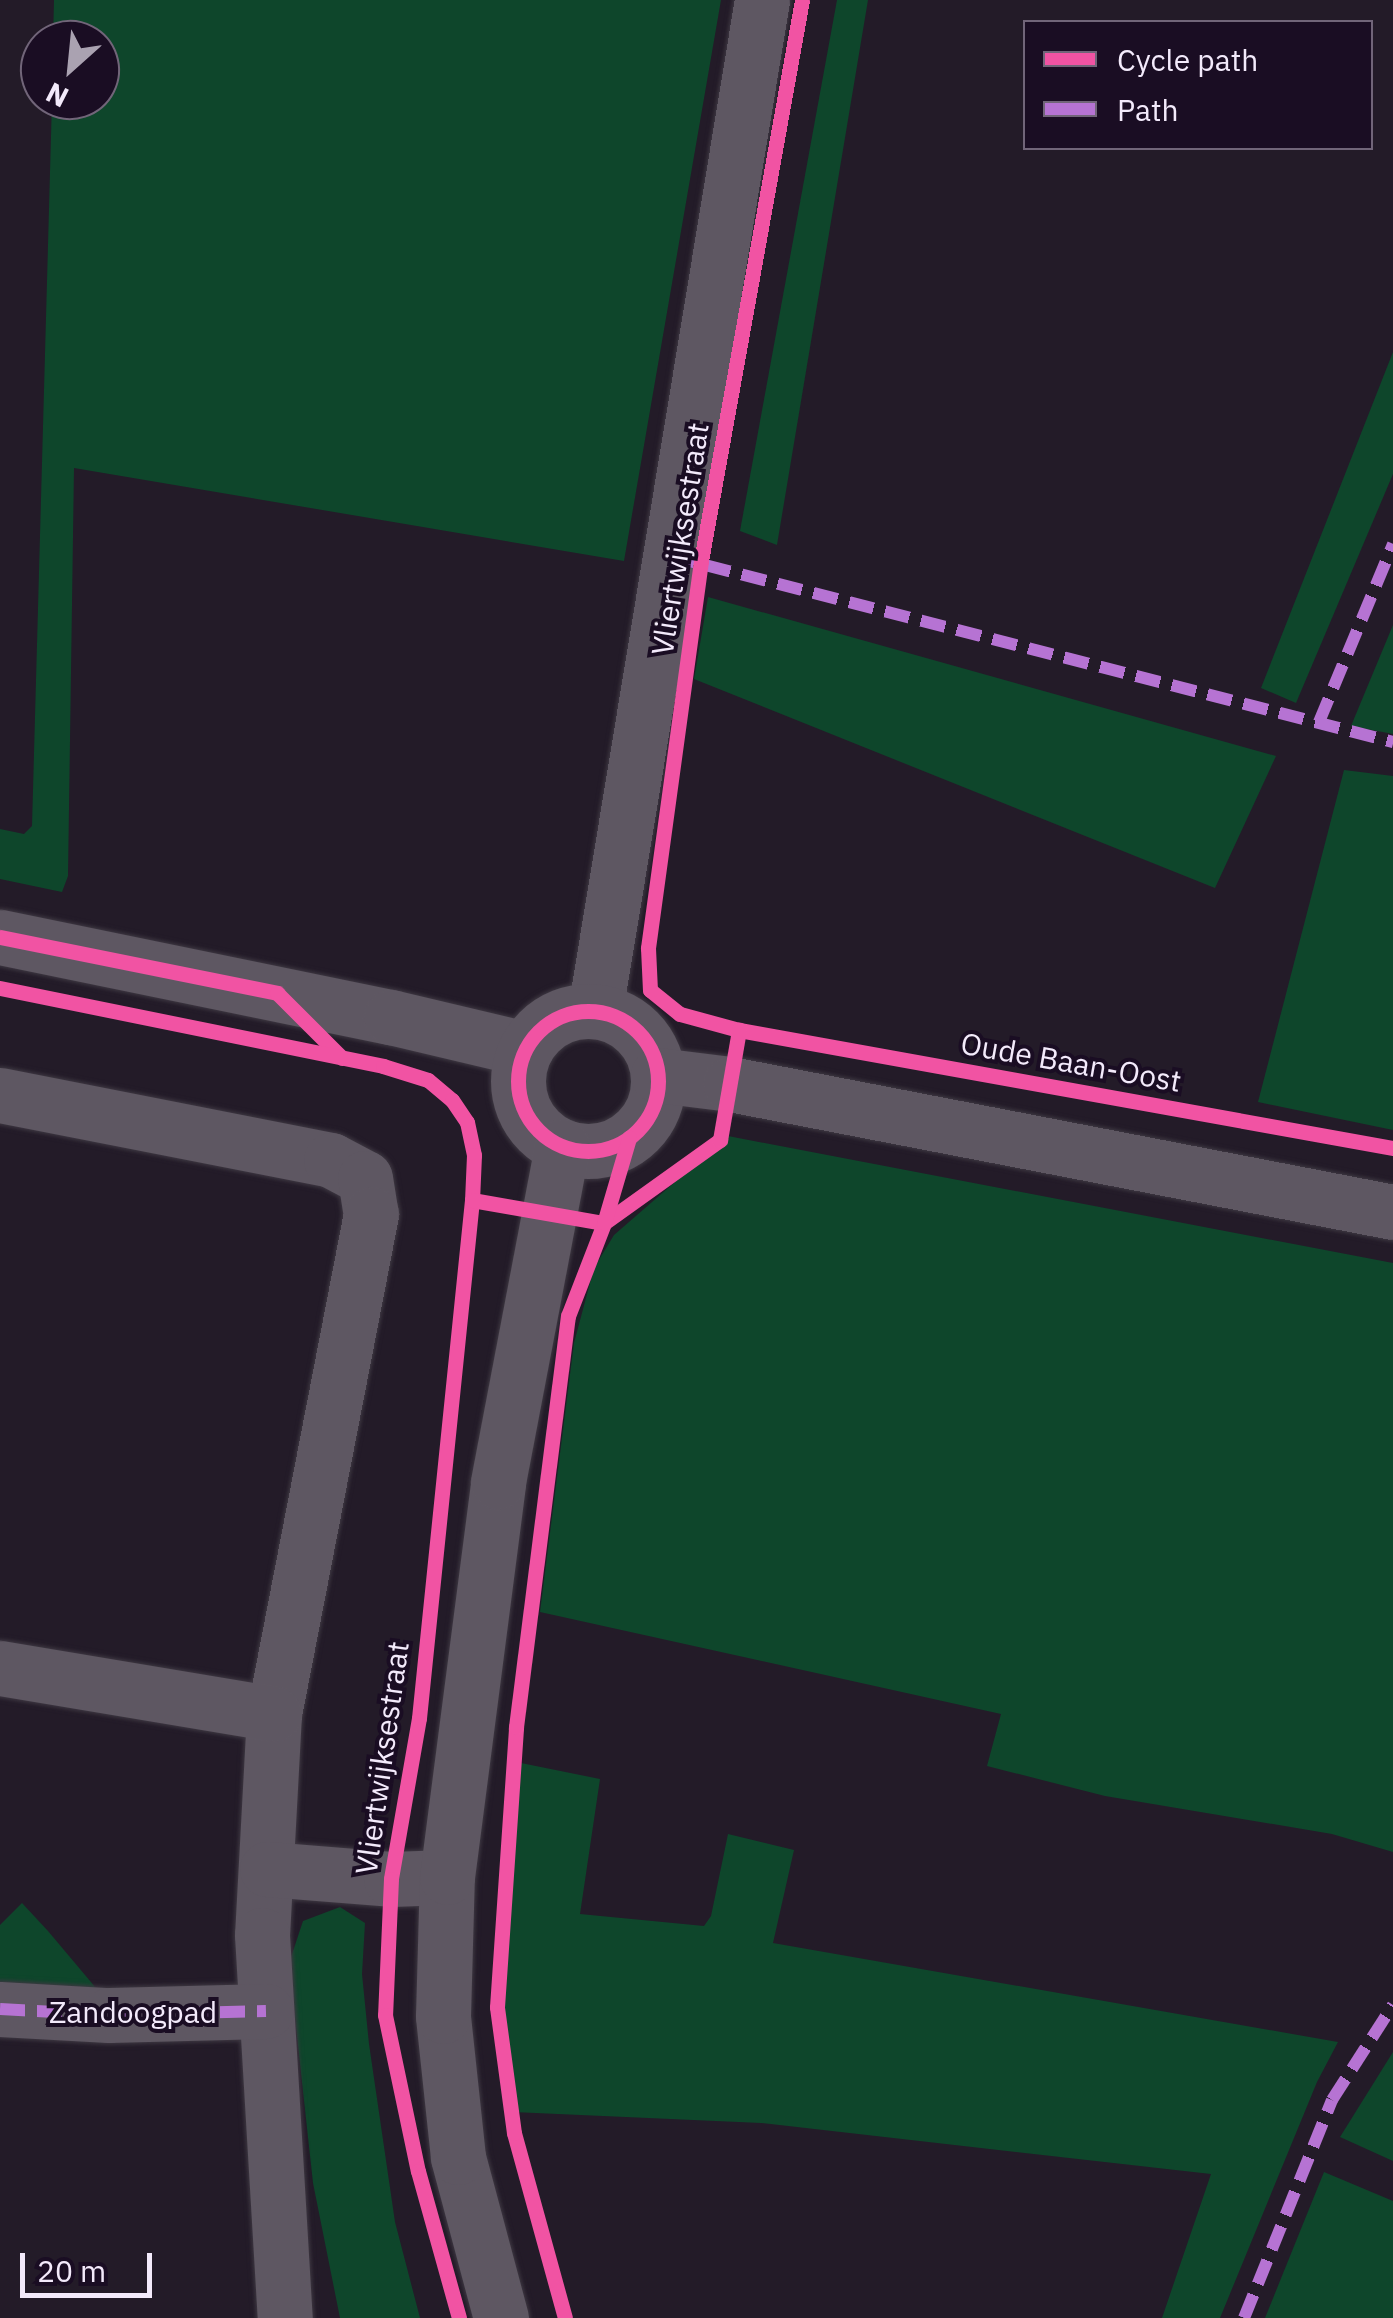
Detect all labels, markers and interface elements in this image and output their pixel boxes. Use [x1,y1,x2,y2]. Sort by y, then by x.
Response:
north arrow [20,20,120,120]
legend [1023,20,1373,150]
text: Cycle path [1117,40,1258,79]
text: N [40,74,74,116]
text: Path [1117,90,1178,129]
street label: Vliertwijksestraat [644,420,716,658]
street label: Oude Baan-Oost [958,1025,1184,1099]
street label: Vliertwijksestraat [348,1639,416,1877]
street label: Zandoogpad [49,1994,217,2030]
scale bar [25,2233,158,2295]
text: 20 m [37,2251,106,2290]

